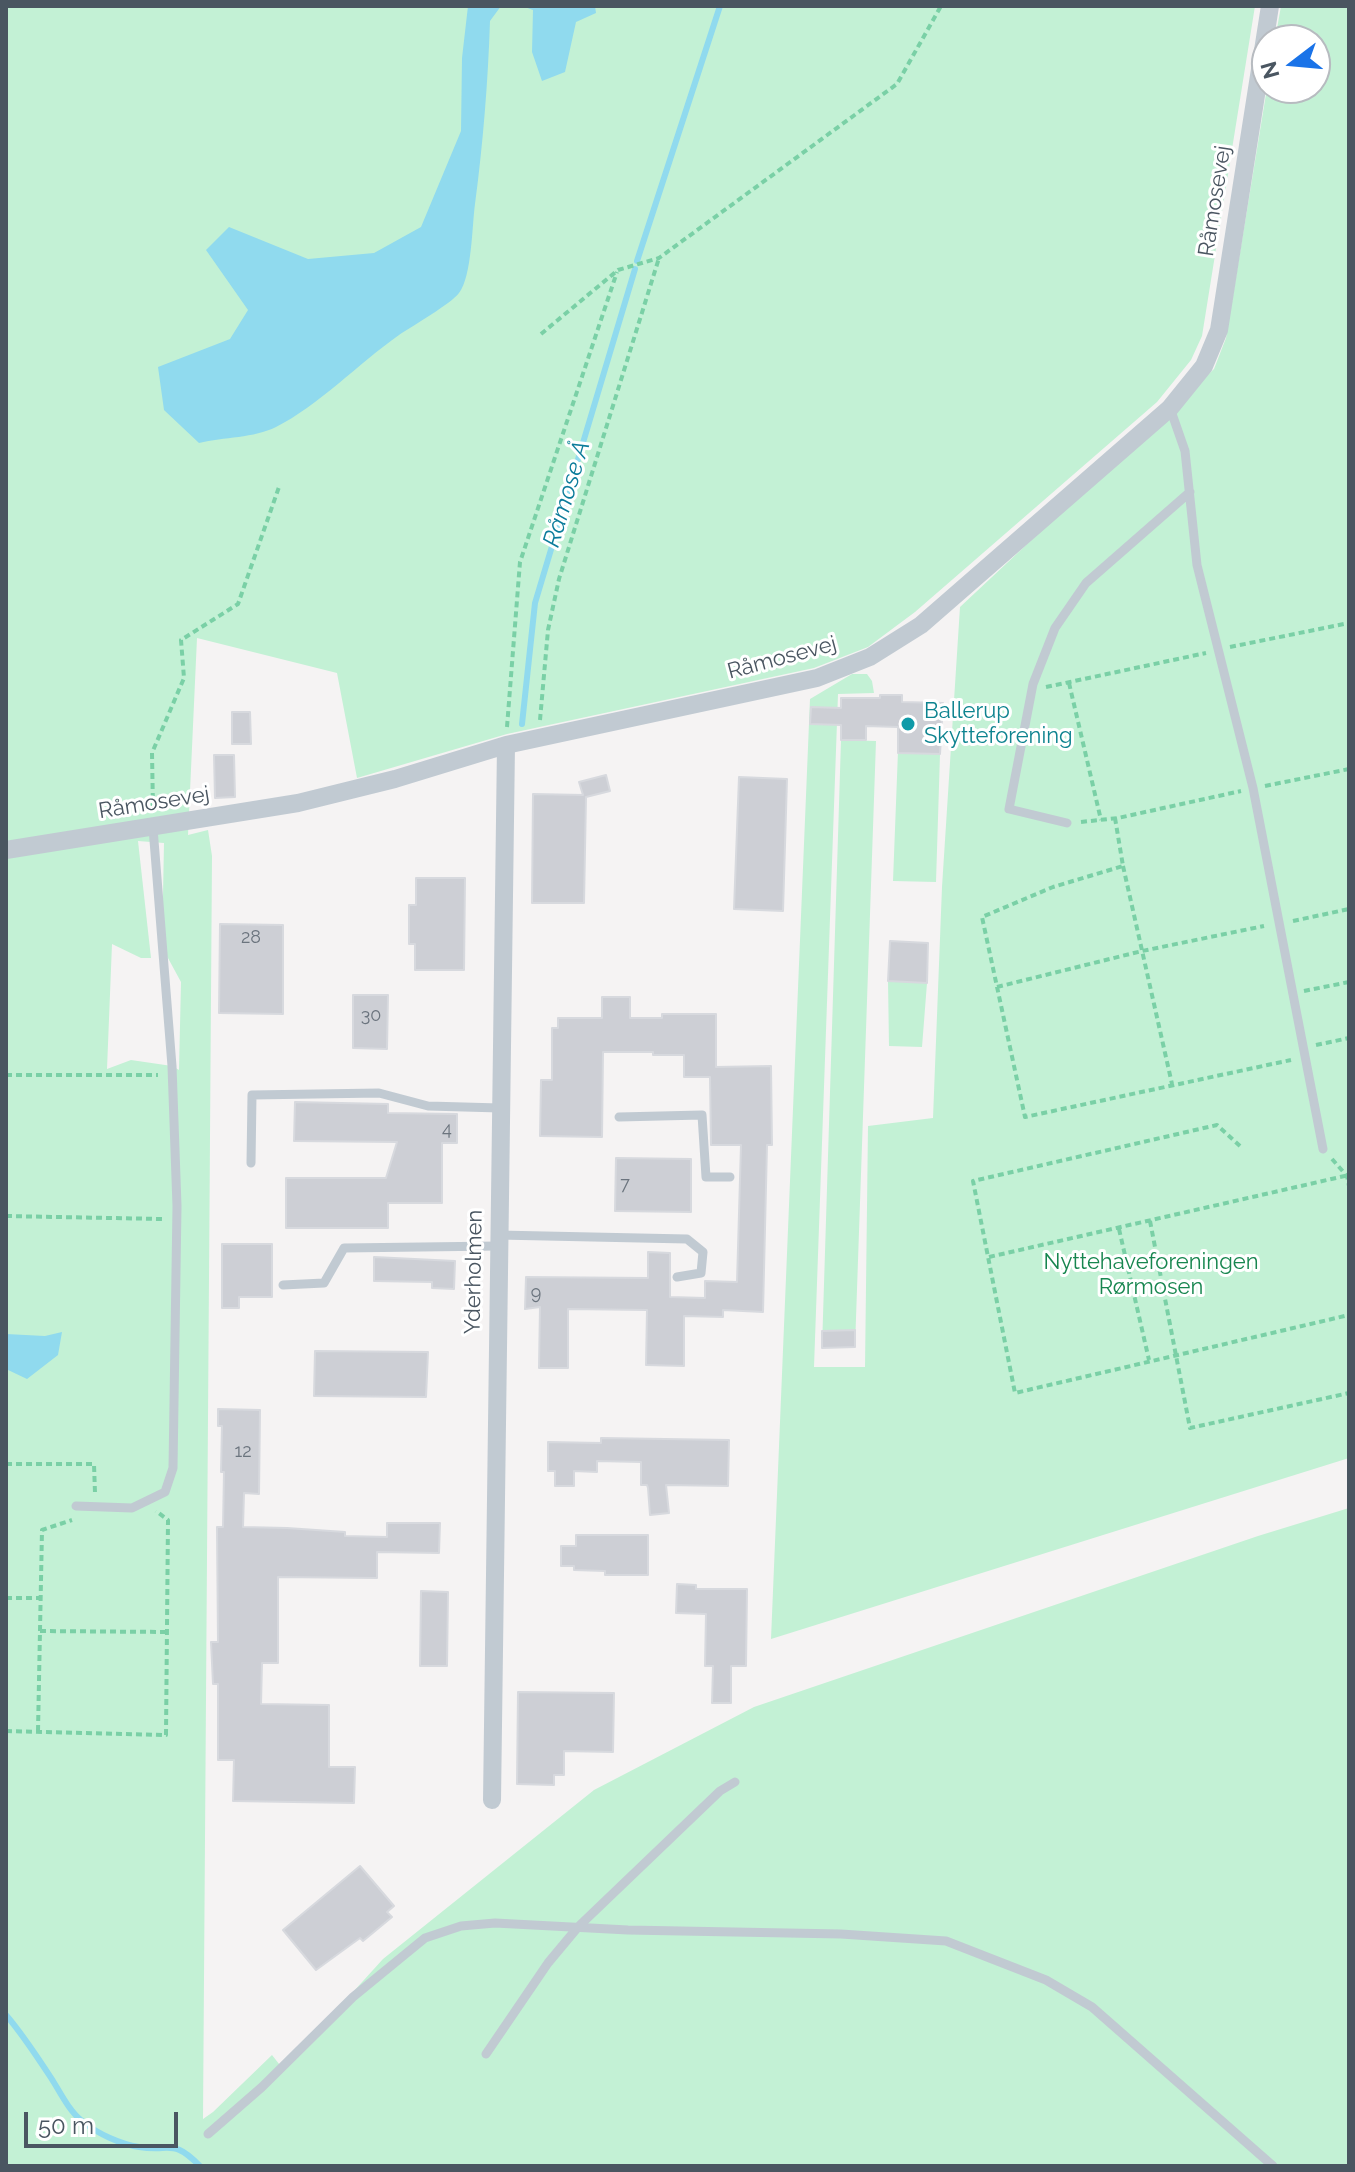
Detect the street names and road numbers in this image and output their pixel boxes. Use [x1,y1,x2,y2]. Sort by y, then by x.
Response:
street label: Råmosevej [1193,144,1237,258]
street label: Råmosevej [725,631,839,685]
street label: Råmosevej [97,781,211,825]
street label: Yderholmen [460,1210,488,1334]

